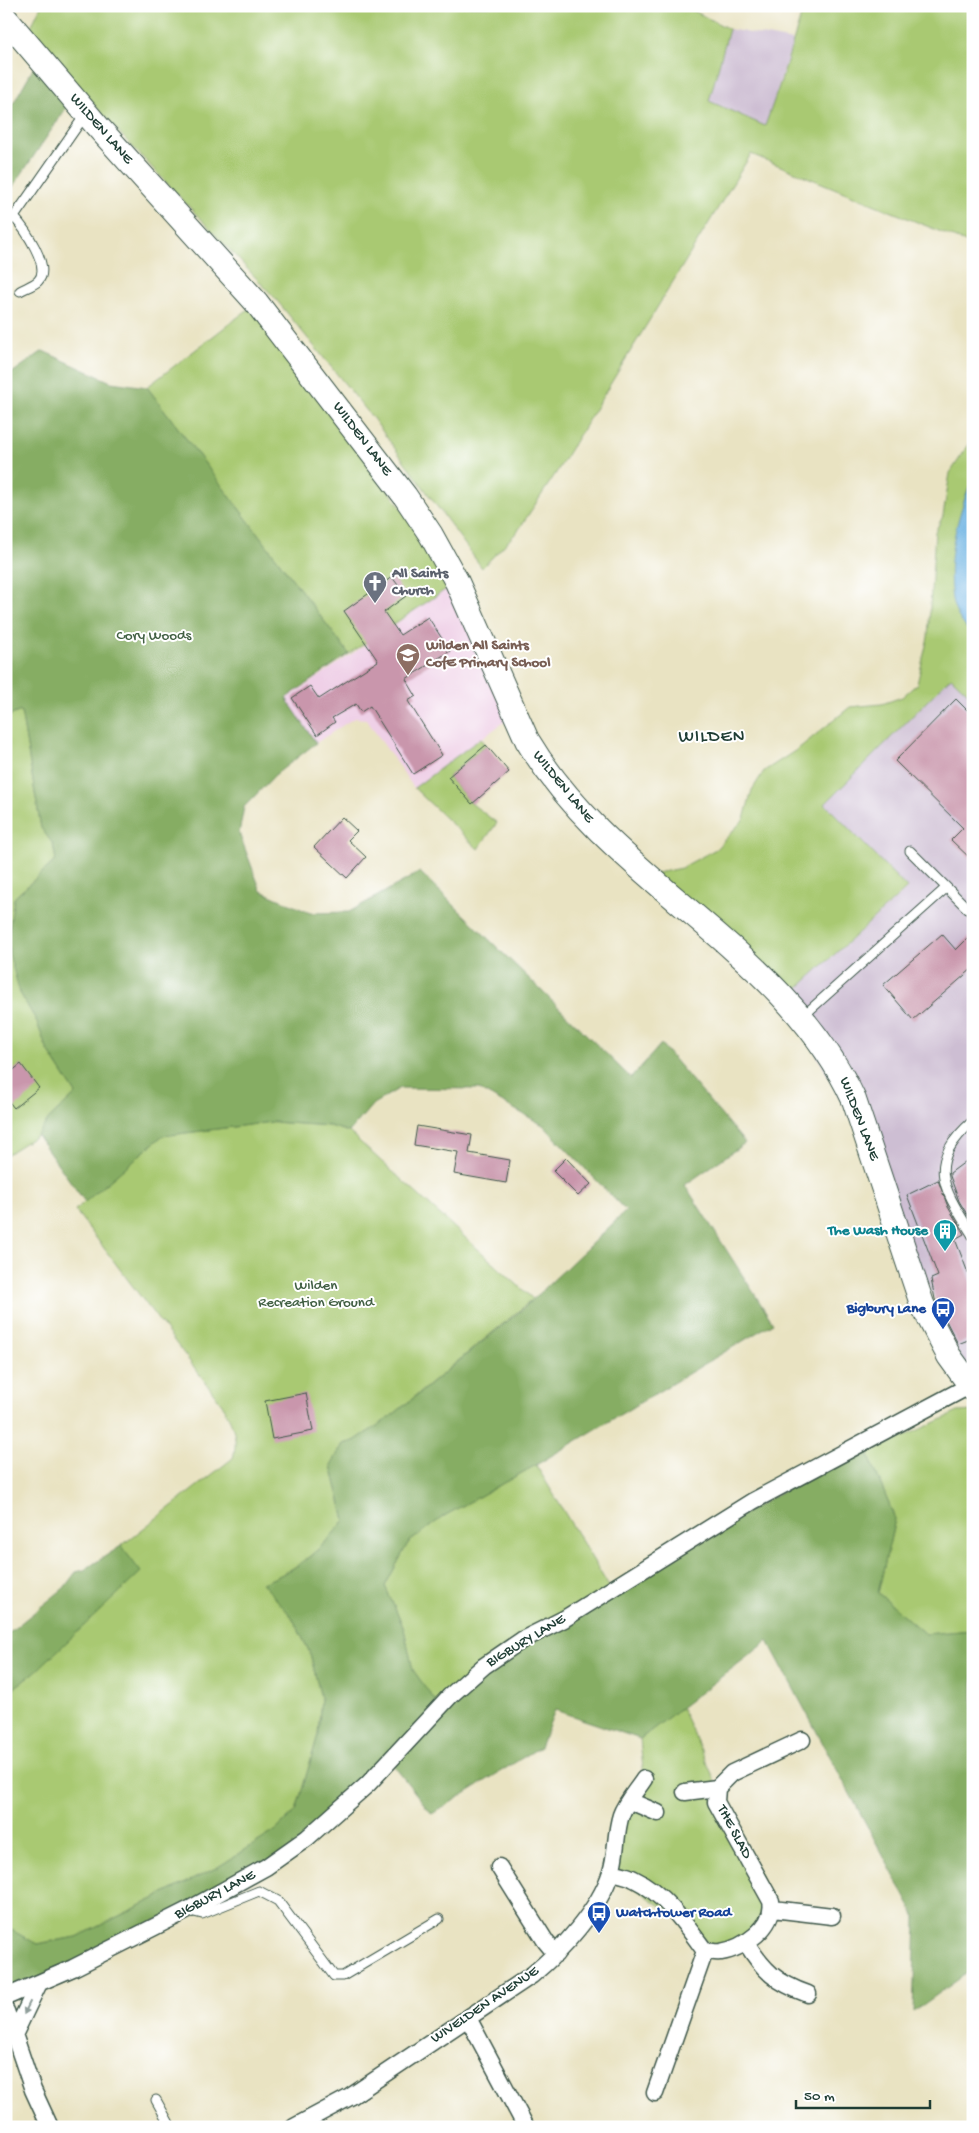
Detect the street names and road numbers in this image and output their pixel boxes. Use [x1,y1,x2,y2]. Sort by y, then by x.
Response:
street label: WILDEN LANE [65,90,137,169]
street label: WILDEN LANE [328,399,396,480]
street label: WILDEN LANE [528,747,598,827]
street label: WILDEN LANE [835,1075,883,1164]
street label: BIGBURY LANE [482,1610,569,1672]
street label: THE SLAD [712,1801,756,1862]
street label: BIGBURY LANE [171,1866,259,1924]
street label: WIVELDEN AVENUE [428,1962,543,2048]

